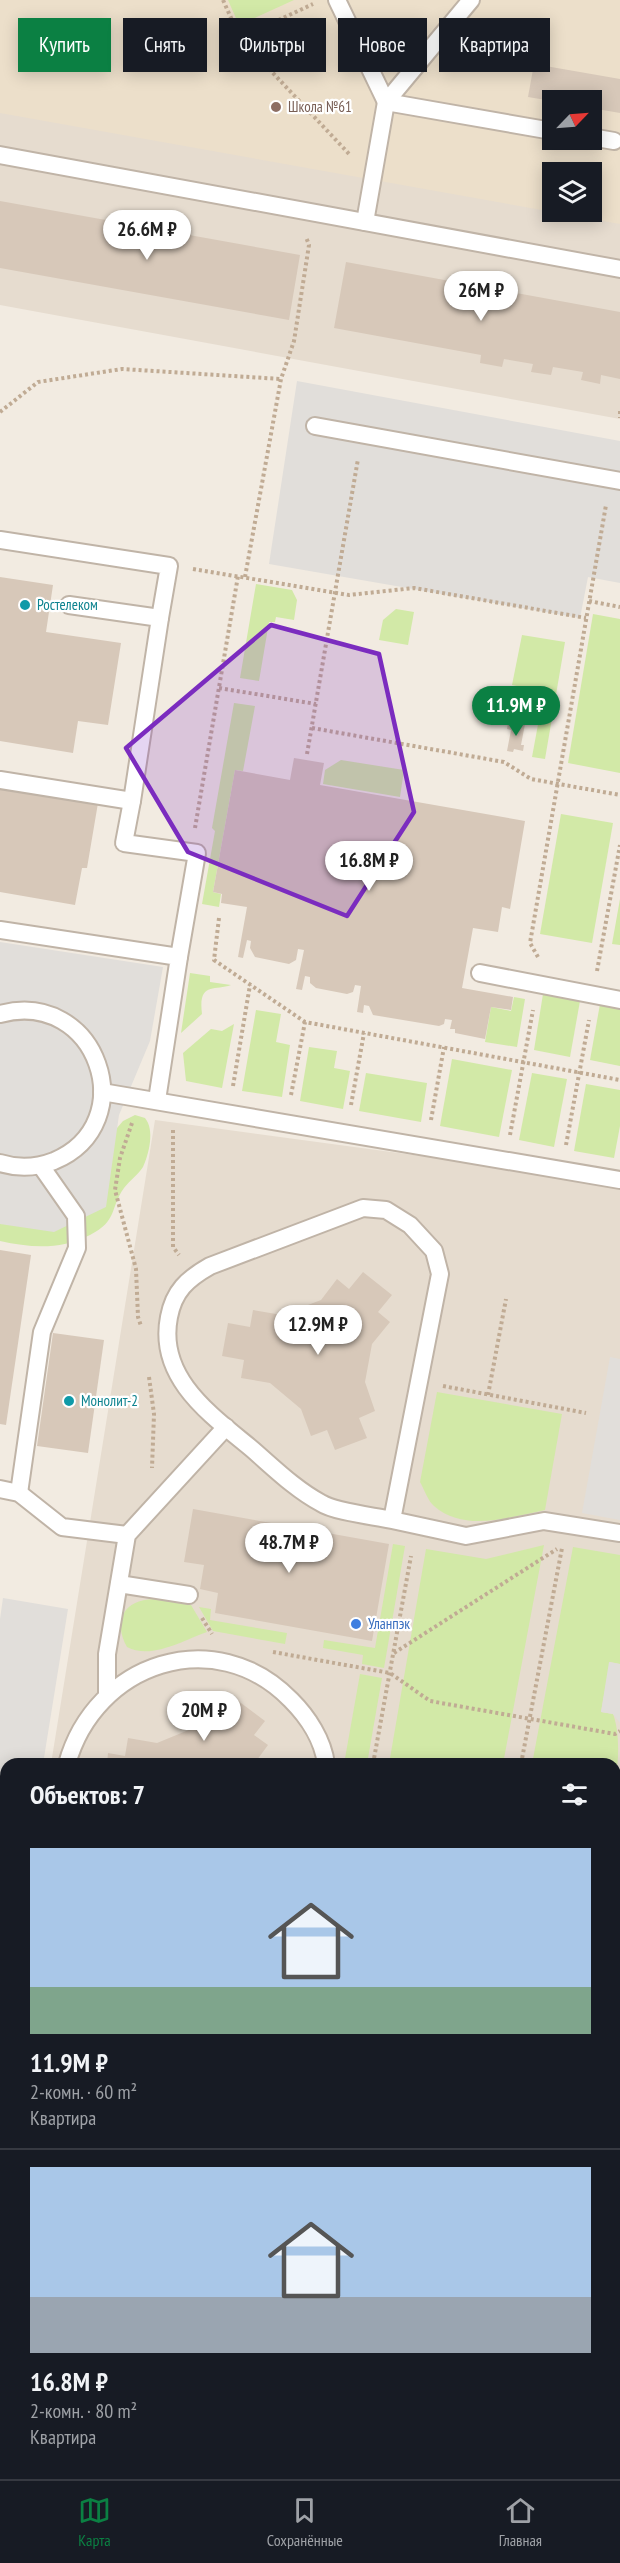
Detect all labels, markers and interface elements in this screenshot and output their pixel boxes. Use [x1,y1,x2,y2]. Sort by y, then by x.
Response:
chip: Купить [18,18,111,72]
chip: Снять [123,18,207,72]
chip: Фильтры [219,18,326,72]
chip: Новое [338,18,427,72]
chip: Квартира [439,18,550,72]
north arrow [542,90,602,150]
map controls [542,90,602,222]
place label: Школа №61 [288,97,352,116]
marker: Школа №61 [269,100,283,114]
button: layers [542,162,602,222]
pin: 26.6M ₽ [92,210,202,261]
text: 26.6M ₽ [117,216,177,242]
pin: 26M ₽ [439,271,523,322]
text: 26M ₽ [458,277,504,303]
place label: Ростелеком [37,595,98,614]
marker: Ростелеком [18,598,32,612]
pin: 11.9M ₽ [461,686,571,737]
text: 11.9M ₽ [486,692,546,718]
pin: 16.8M ₽ [314,841,424,892]
text: 16.8M ₽ [339,847,399,873]
pin: 12.9M ₽ [263,1305,373,1356]
text: 12.9M ₽ [288,1311,348,1337]
place label: Монолит-2 [81,1391,138,1410]
marker: Монолит-2 [62,1394,76,1408]
pin: 48.7M ₽ [234,1523,344,1574]
text: 48.7M ₽ [259,1529,319,1555]
place label: Уланпэк [368,1614,410,1633]
marker: Уланпэк [349,1617,363,1631]
pin: 20M ₽ [162,1691,246,1742]
text: 20M ₽ [181,1697,227,1723]
text: Объектов: 7 [30,1778,145,1811]
icon: filters [558,1778,591,1811]
icon: home [257,1887,365,1995]
text: 11.9M ₽ [30,2046,108,2079]
text: 2-комн. · 60 m² [30,2079,137,2105]
text: Квартира [30,2105,96,2131]
icon: home [257,2206,365,2314]
text: 16.8M ₽ [30,2365,108,2398]
text: 2-комн. · 80 m² [30,2398,137,2424]
text: Квартира [30,2424,96,2450]
tab: Карта [78,2494,111,2550]
tab: Сохранённые [267,2494,343,2550]
tab: Главная [499,2494,542,2550]

